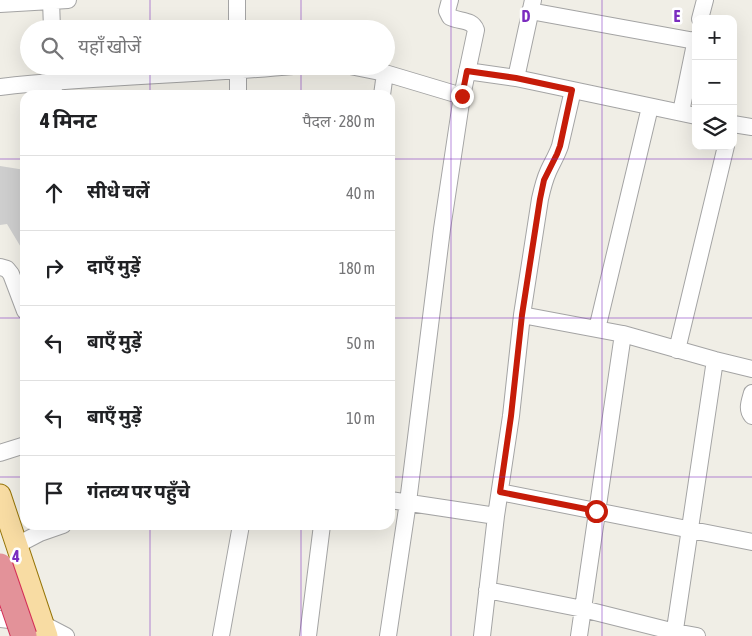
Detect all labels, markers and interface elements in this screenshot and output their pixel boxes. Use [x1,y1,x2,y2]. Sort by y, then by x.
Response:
text: D [522,7,531,25]
text: E [674,7,681,25]
map controls [692,15,737,150]
button: + [692,15,737,60]
search box [20,20,395,75]
icon: search [38,34,66,62]
text: यहाँ खोजें [78,35,141,57]
button: − [692,60,737,105]
route end [451,85,474,108]
button: layers [692,105,737,150]
text: 4 मिनट [40,108,97,132]
text: पैदल · 280 m [302,112,375,130]
icon: ahead [40,179,68,207]
text: सीधे चलें [87,180,150,202]
text: 40 m [346,184,375,202]
icon: right [40,254,68,282]
text: दाएँ मुड़ें [87,255,141,277]
text: 180 m [339,259,375,277]
icon: left [40,329,68,357]
text: बाएँ मुड़ें [87,330,142,352]
text: 50 m [346,334,375,352]
icon: left [40,404,68,432]
text: बाएँ मुड़ें [87,405,142,427]
text: 10 m [346,409,375,427]
icon: arrive [40,479,68,507]
text: गंतव्य पर पहुँचे [87,480,190,502]
route start [585,500,608,523]
text: 4 [11,547,20,565]

